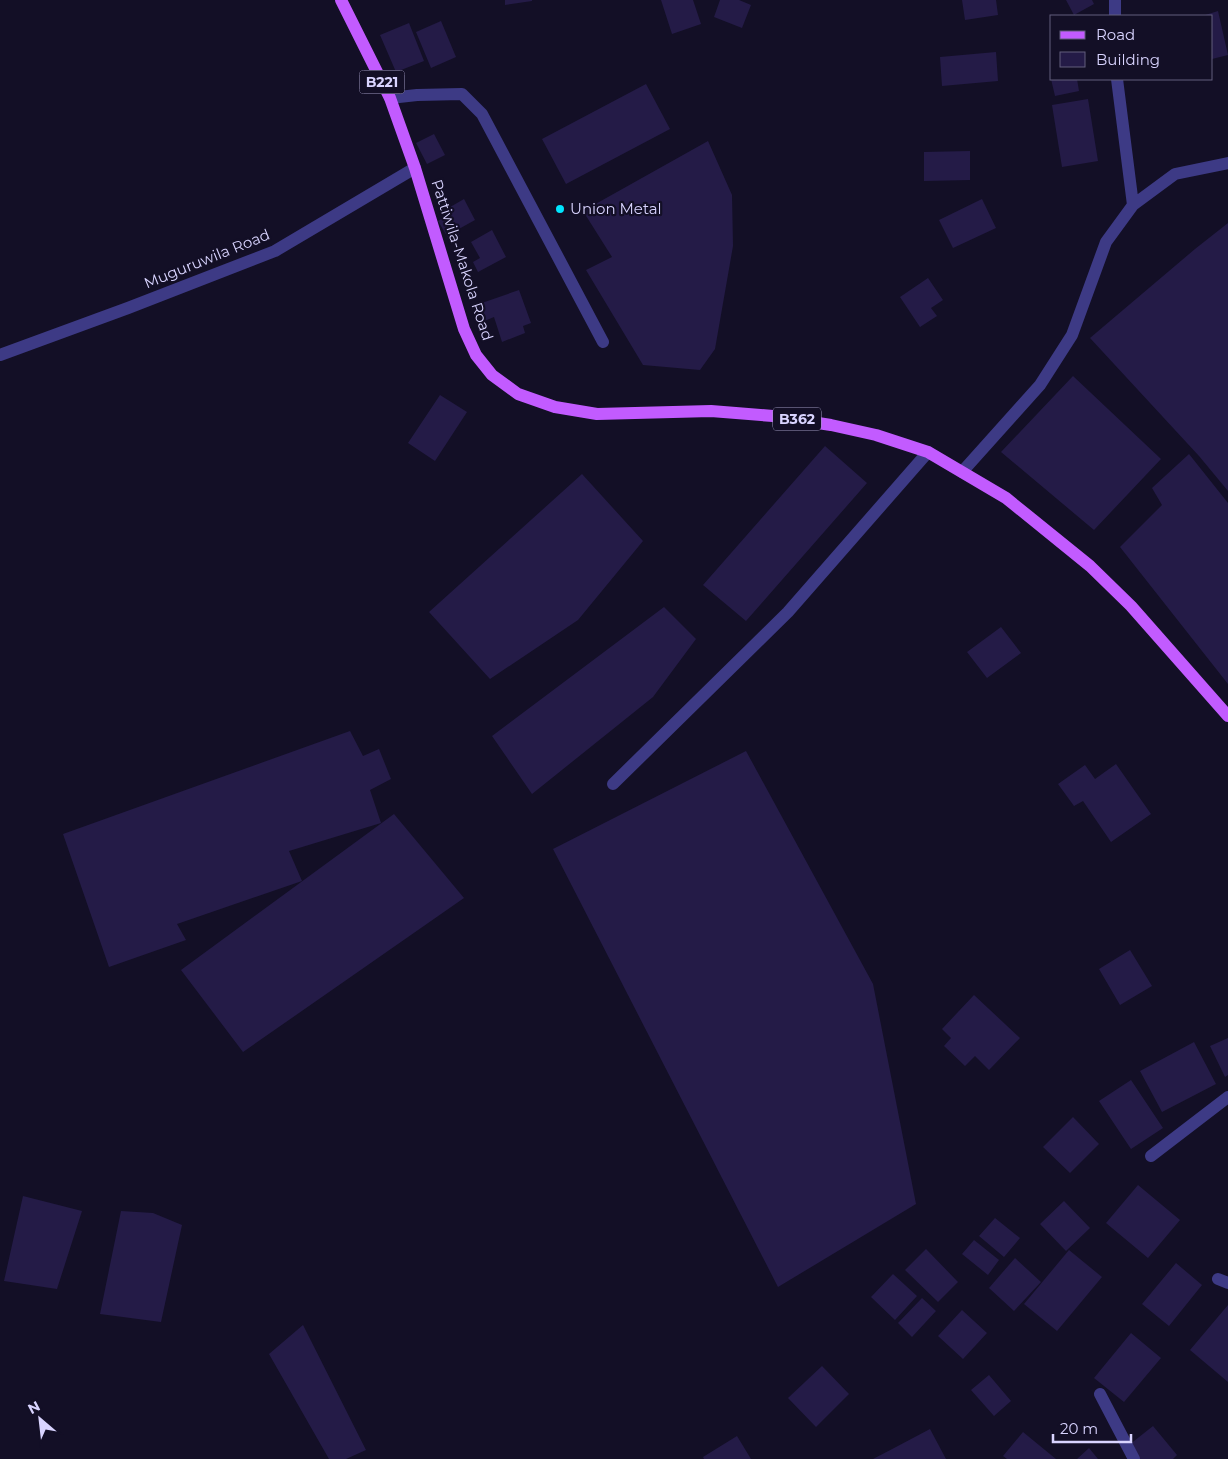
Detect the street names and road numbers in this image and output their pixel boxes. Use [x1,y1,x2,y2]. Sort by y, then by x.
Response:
road number: B221 [360,70,404,94]
street label: Pattiwila-Makola Road [427,177,498,343]
street label: Muguruwila Road [141,225,273,292]
road number: B362 [773,408,821,430]

